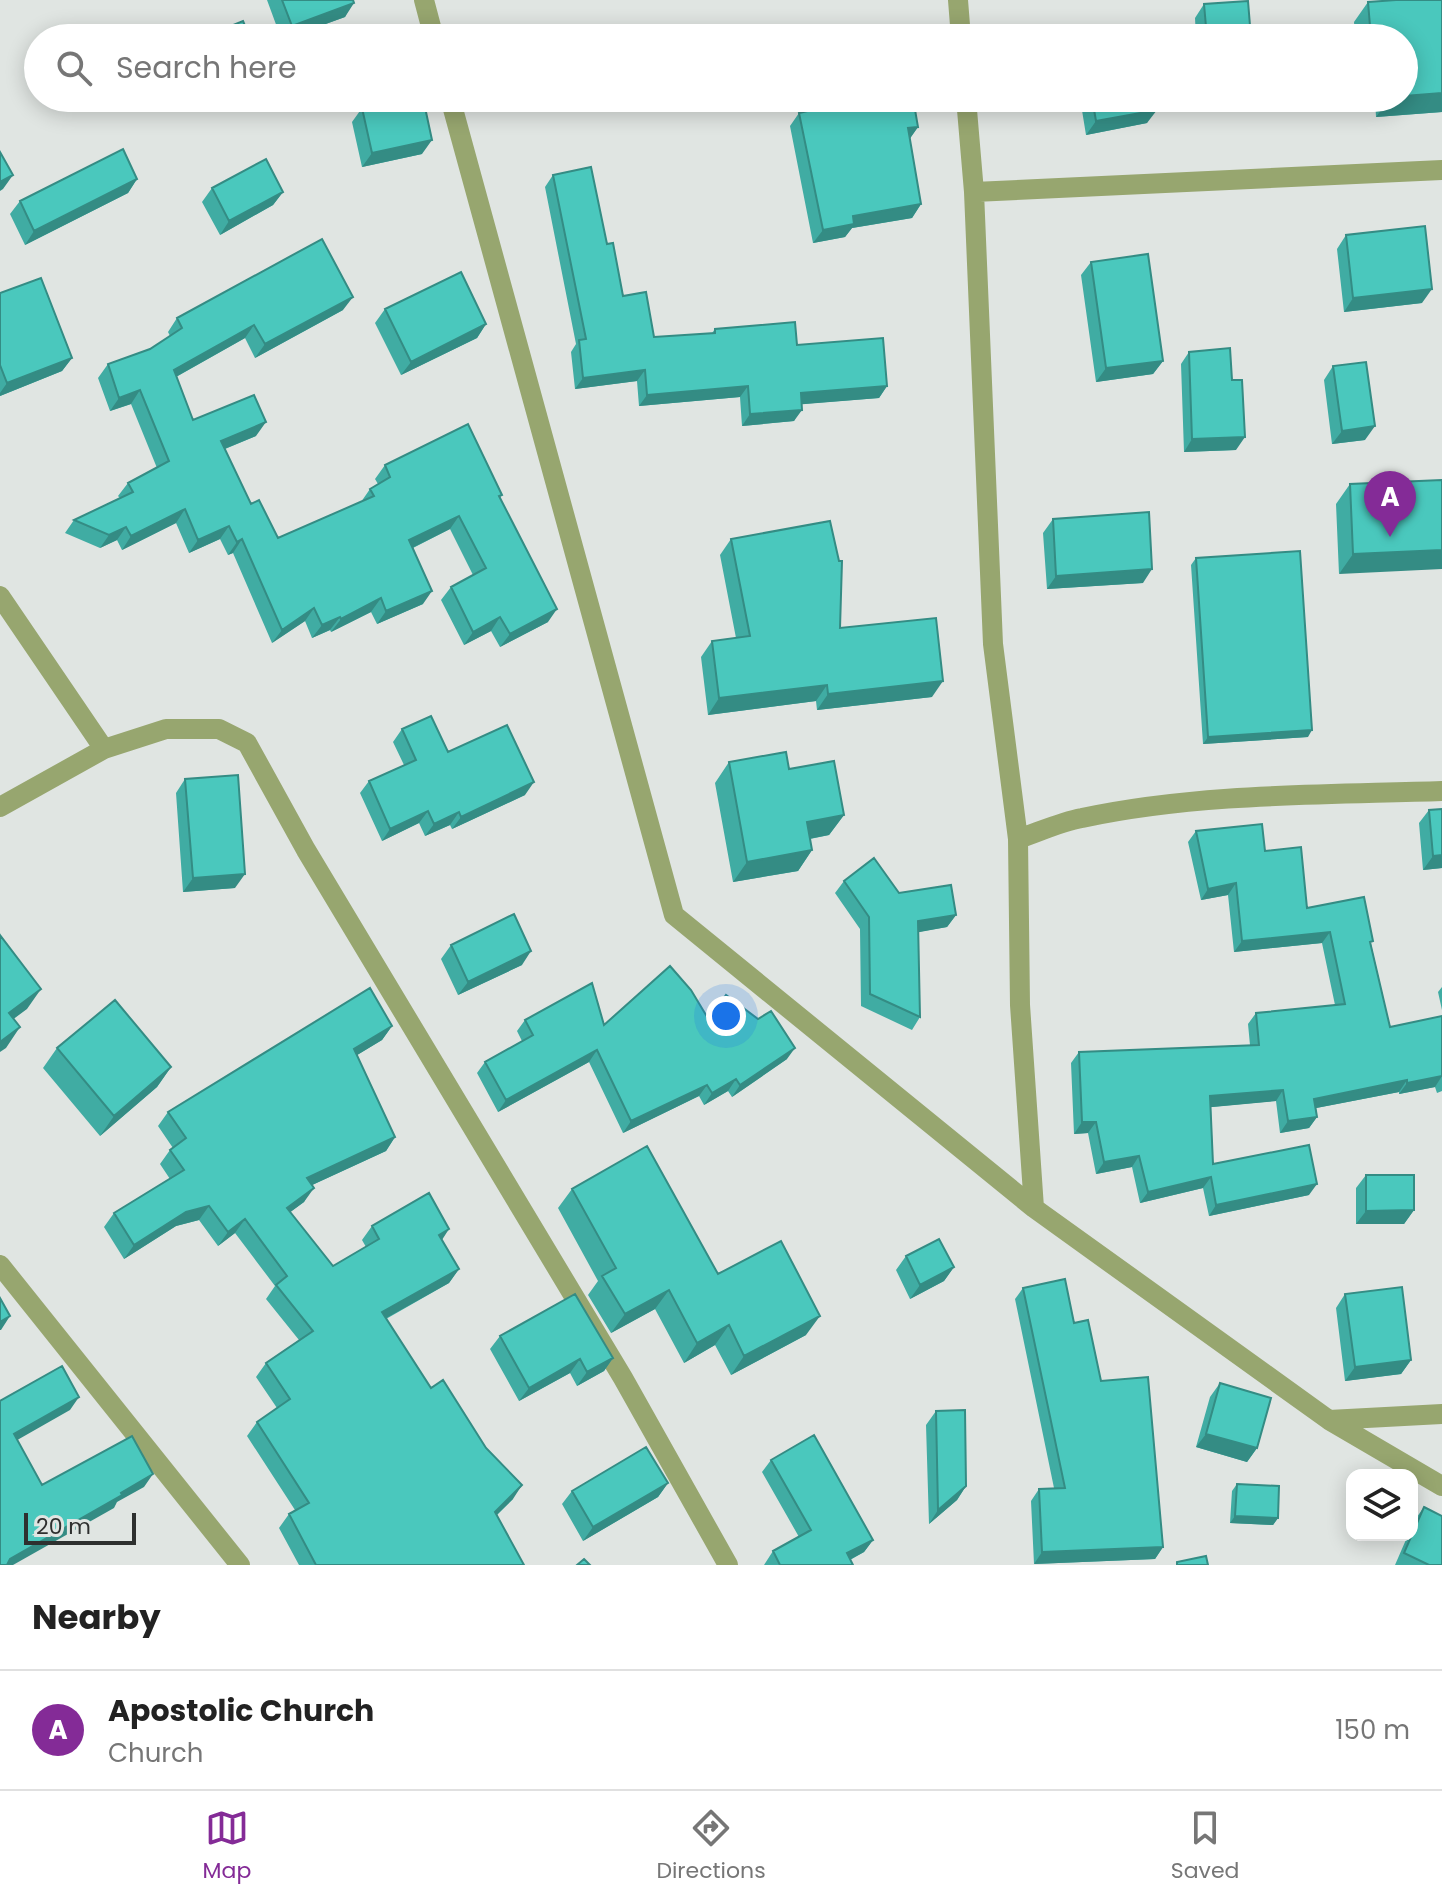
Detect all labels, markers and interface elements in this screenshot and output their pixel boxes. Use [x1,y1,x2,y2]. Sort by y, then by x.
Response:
search box [24,24,1418,112]
icon: search [52,46,96,90]
text: Search here [116,46,297,89]
pin: A [1364,471,1416,537]
your location [706,996,746,1036]
map controls [1346,1469,1418,1541]
button: layers [1346,1469,1418,1541]
scale bar [24,1509,136,1545]
text: 20 m [36,1511,91,1542]
text: Nearby [32,1593,161,1641]
text: Apostolic Church [108,1689,374,1732]
text: A [48,1712,68,1748]
text: 150 m [1335,1712,1410,1748]
text: Church [108,1735,203,1771]
tab: Map [203,1806,251,1887]
tab: Directions [656,1806,766,1887]
tab: Saved [1171,1806,1239,1887]

